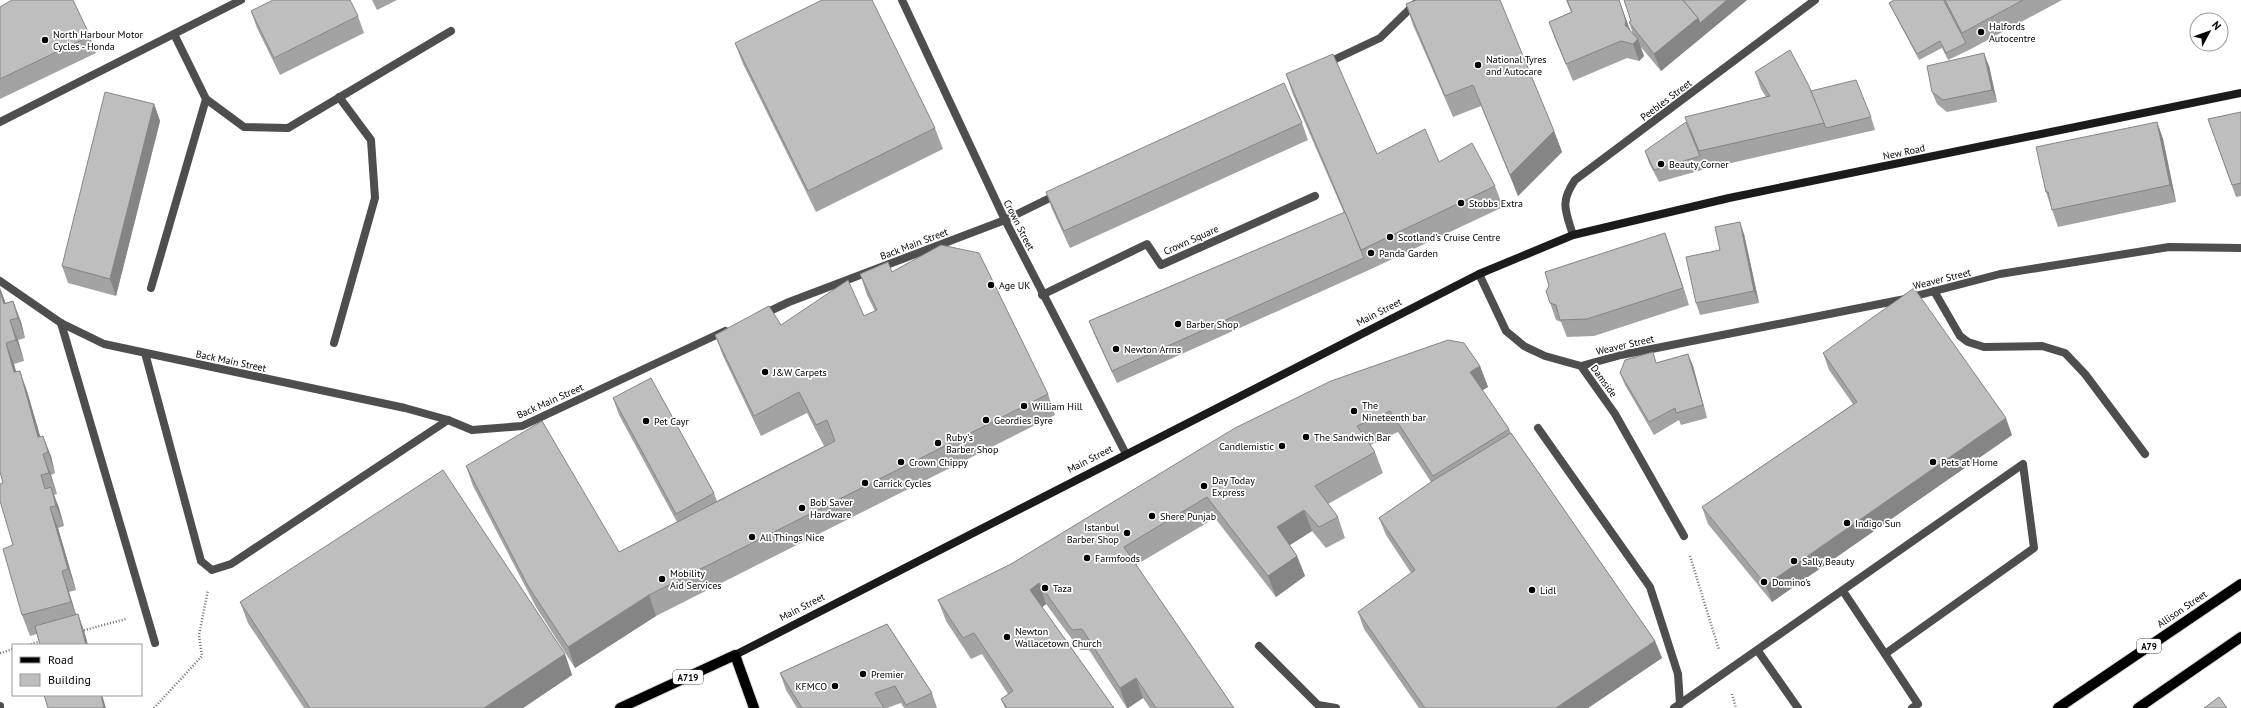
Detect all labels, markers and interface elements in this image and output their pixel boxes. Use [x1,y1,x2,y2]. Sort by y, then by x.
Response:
north arrow [2189,12,2229,52]
text: N [2209,18,2224,33]
place label: Halfords Autocentre [1989,20,2036,45]
marker: Halfords Autocentre [1976,27,1986,37]
place label: North Harbour Motor Cycles - Honda [53,28,144,53]
marker: North Harbour Motor Cycles - Honda [40,35,50,45]
place label: National Tyres and Autocare [1486,53,1546,78]
marker: National Tyres and Autocare [1473,60,1483,70]
street label: Peebles Street [1638,76,1695,124]
street label: New Road [1882,141,1926,163]
place label: Beauty Corner [1669,158,1729,171]
marker: Beauty Corner [1656,159,1666,169]
street label: Crown Street [1001,197,1038,253]
place label: Stobbs Extra [1469,197,1523,210]
marker: Stobbs Extra [1456,198,1466,208]
street label: Crown Square [1161,222,1221,258]
street label: Back Main Street [878,225,950,263]
place label: Scotland's Cruise Centre [1398,231,1500,244]
marker: Scotland's Cruise Centre [1385,232,1395,242]
place label: Panda Garden [1379,247,1438,260]
marker: Panda Garden [1366,248,1376,258]
street label: Weaver Street [1912,265,1973,292]
place label: Age UK [999,279,1030,292]
marker: Age UK [986,280,996,290]
street label: Main Street [1354,295,1404,329]
place label: Barber Shop [1186,318,1238,331]
marker: Barber Shop [1173,319,1183,329]
street label: Weaver Street [1595,332,1656,358]
place label: Newton Arms [1124,343,1181,356]
marker: Newton Arms [1111,344,1121,354]
street label: Back Main Street [195,347,268,375]
street label: Damside [1588,362,1620,400]
place label: J&W Carpets [772,366,827,379]
marker: J&W Carpets [760,367,770,377]
street label: Back Main Street [515,380,586,422]
place label: The Nineteenth bar [1362,399,1427,424]
place label: William Hill [1032,400,1083,413]
marker: William Hill [1019,401,1029,411]
marker: The Nineteenth bar [1349,406,1359,416]
place label: Geordies Byre [994,414,1053,427]
place label: Pet Cayr [654,415,690,428]
marker: Geordies Byre [981,415,991,425]
marker: Pet Cayr [641,416,651,426]
place label: Ruby's Barber Shop [946,431,998,456]
place label: The Sandwich Bar [1314,431,1391,444]
marker: The Sandwich Bar [1301,432,1311,442]
marker: Ruby's Barber Shop [933,438,943,448]
place label: Candlemistic [1219,440,1274,453]
marker: Candlemistic [1277,441,1287,451]
street label: Main Street [1065,442,1115,476]
place label: Crown Chippy [909,456,968,469]
place label: Pets at Home [1941,456,1998,469]
marker: Crown Chippy [896,457,906,467]
marker: Pets at Home [1928,457,1938,467]
place label: Day Today Express [1212,474,1255,499]
place label: Carrick Cycles [873,477,931,490]
marker: Carrick Cycles [860,478,870,488]
marker: Day Today Express [1199,481,1209,491]
place label: Bob Saver Hardware [810,496,853,521]
marker: Bob Saver Hardware [797,503,807,513]
place label: Shere Punjab [1160,510,1216,523]
marker: Shere Punjab [1147,511,1157,521]
place label: Indigo Sun [1855,517,1901,530]
marker: Indigo Sun [1842,518,1852,528]
place label: Istanbul Barber Shop [1067,521,1119,546]
marker: Istanbul Barber Shop [1122,528,1132,538]
place label: All Things Nice [760,531,824,544]
marker: All Things Nice [747,532,757,542]
place label: Farmfoods [1095,552,1140,565]
marker: Farmfoods [1082,553,1092,563]
place label: Sally Beauty [1802,555,1855,568]
marker: Sally Beauty [1789,556,1799,566]
place label: Mobility Aid Services [670,567,721,592]
marker: Mobility Aid Services [657,574,667,584]
place label: Domino's [1772,576,1811,589]
marker: Domino's [1759,577,1769,587]
place label: Taza [1053,582,1072,595]
marker: Taza [1040,583,1050,593]
place label: Lidl [1540,584,1556,597]
marker: Lidl [1527,585,1537,595]
street label: Allison Street [2154,587,2210,631]
street label: Main Street [777,590,827,624]
place label: Newton Wallacetown Church [1015,625,1102,650]
marker: Newton Wallacetown Church [1002,632,1012,642]
road number: A79 [2137,639,2161,653]
legend [12,644,142,696]
text: Road [48,652,73,667]
place label: Premier [871,668,905,681]
marker: Premier [858,669,868,679]
road number: A719 [673,670,703,684]
text: Building [48,672,91,687]
place label: KFMCO [796,680,827,693]
marker: KFMCO [830,681,840,691]

